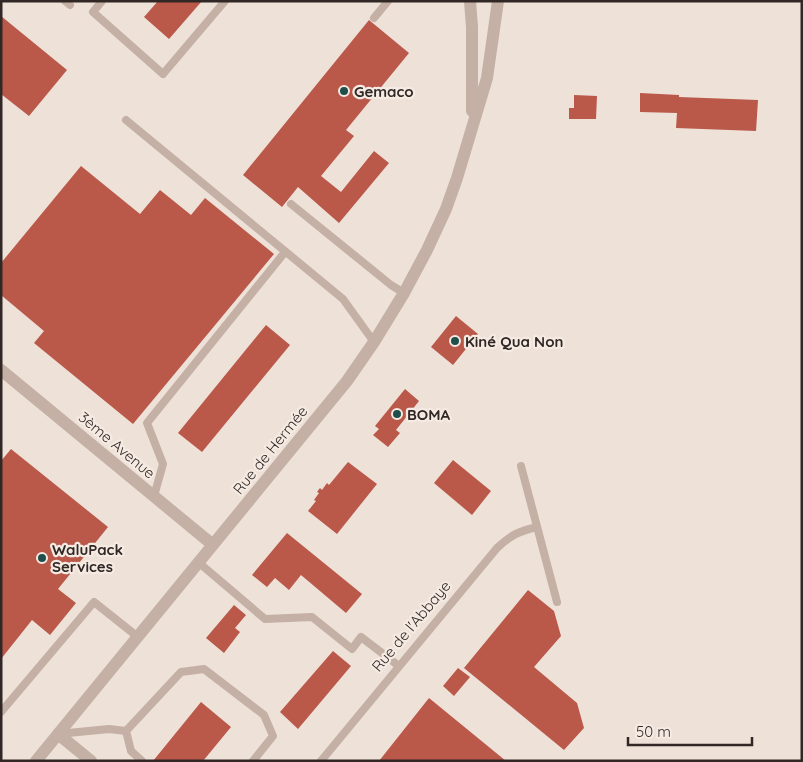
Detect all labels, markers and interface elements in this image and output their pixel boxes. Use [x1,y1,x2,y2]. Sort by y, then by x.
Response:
place label: Gemaco [354,82,414,101]
marker: Gemaco [338,85,350,97]
place label: Kiné Qua Non [465,332,563,351]
marker: Kiné Qua Non [449,335,461,347]
street label: Rue de Hermée [229,402,311,498]
place label: BOMA [407,405,450,424]
street label: 3ème Avenue [75,408,159,482]
marker: BOMA [391,408,403,420]
place label: WaluPack Services [52,540,123,576]
marker: WaluPack Services [36,552,48,564]
street label: Rue de l'Abbaye [367,577,455,675]
scale bar [628,714,752,746]
text: 50 m [636,722,671,741]

